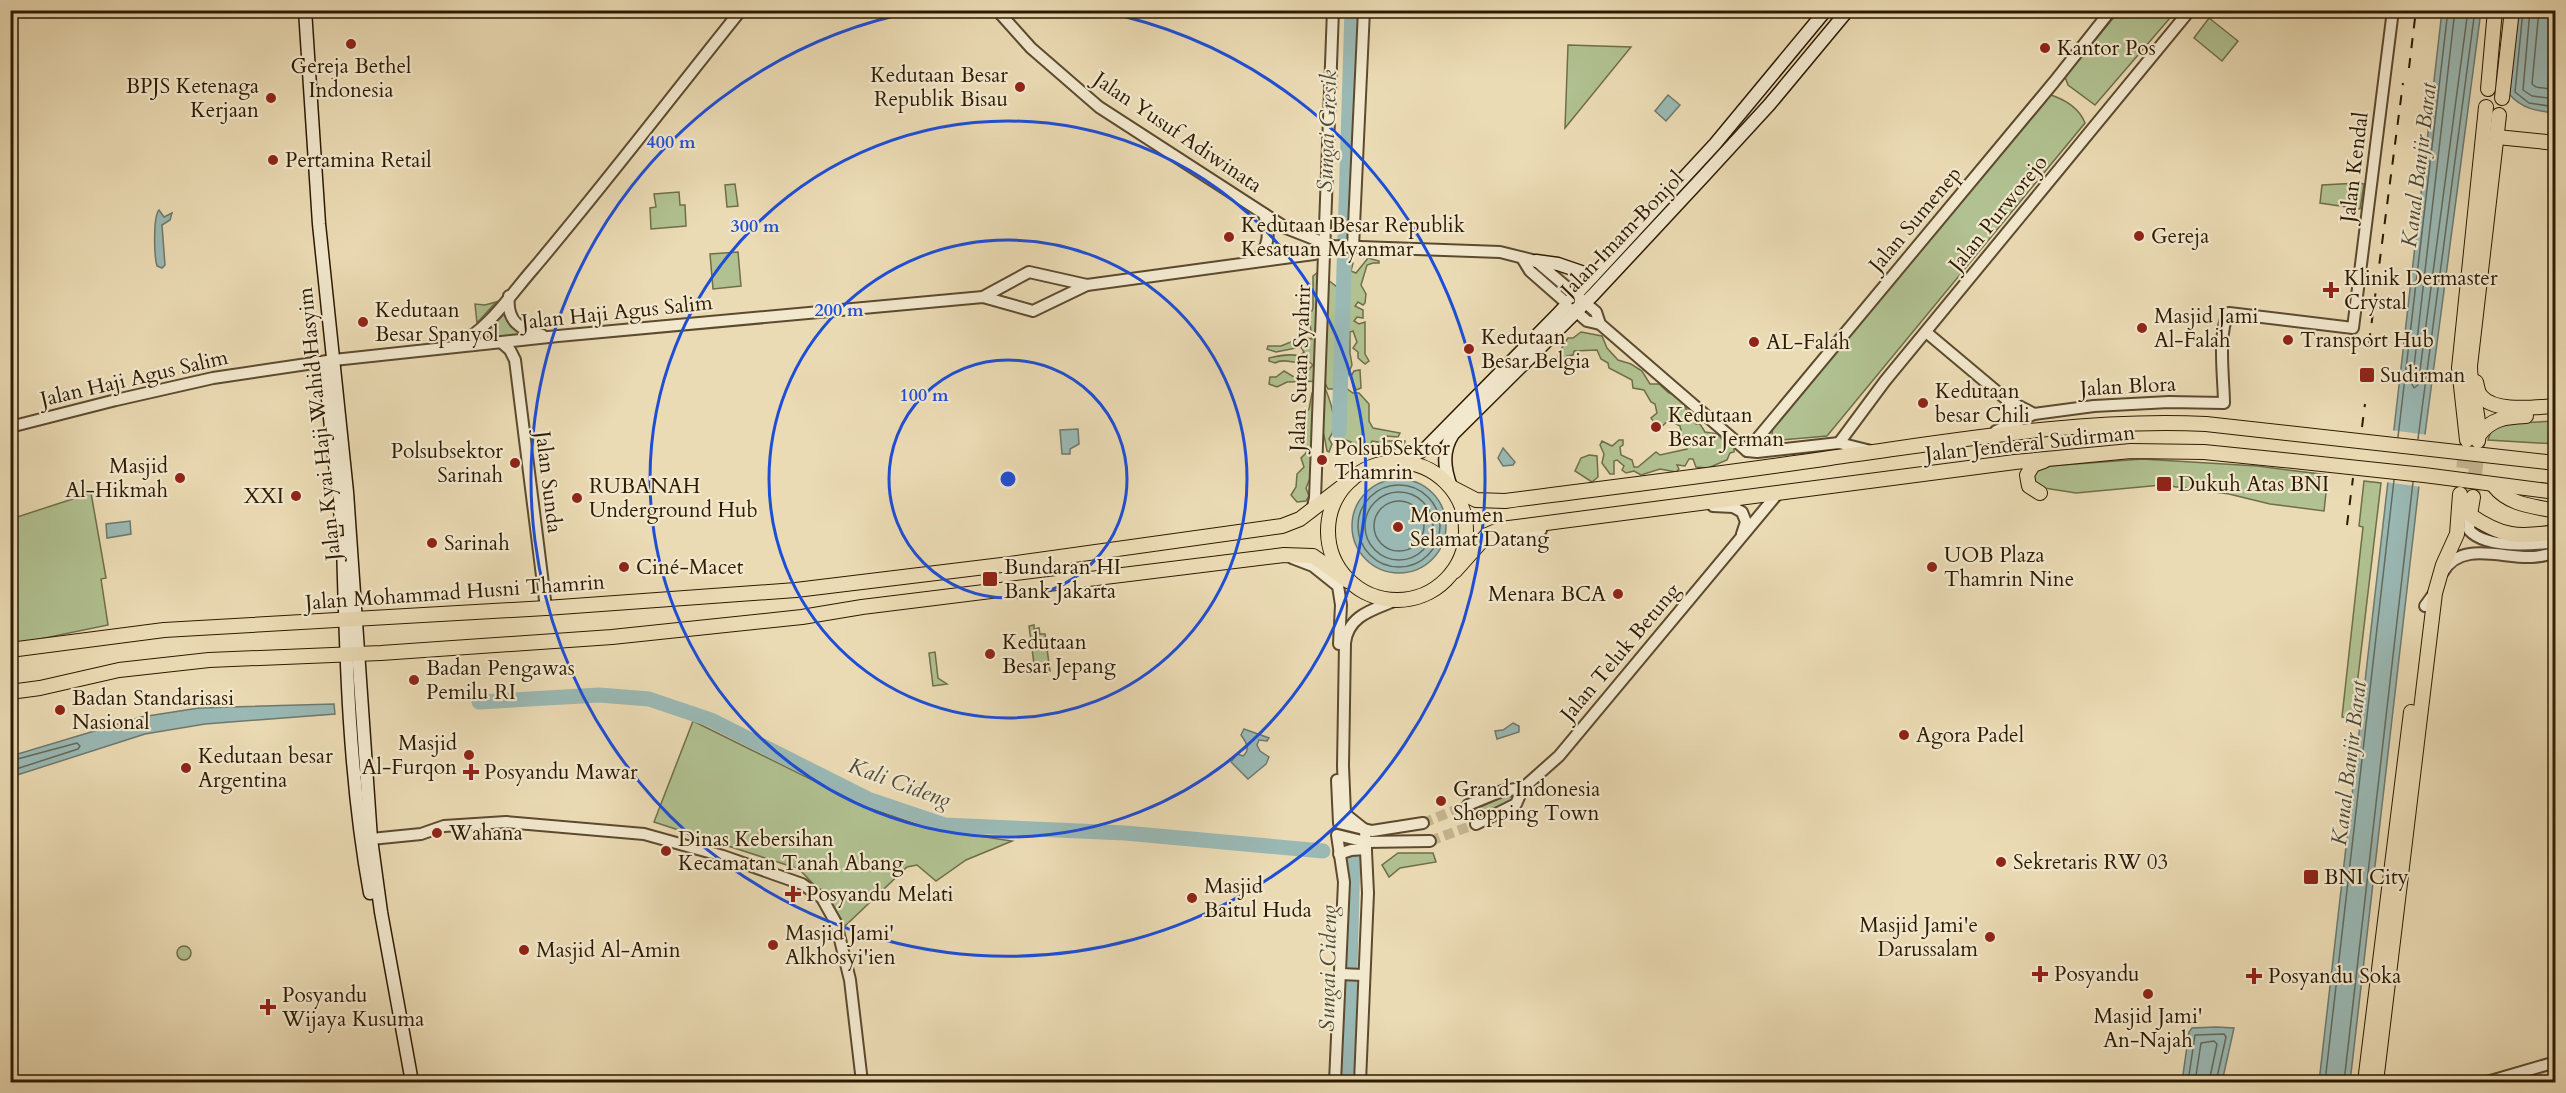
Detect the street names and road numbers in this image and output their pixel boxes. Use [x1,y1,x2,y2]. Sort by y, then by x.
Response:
street label: Jalan Yusuf Adiwinata [1085,64,1268,200]
street label: Jalan Kendal [2333,110,2376,227]
street label: Jalan Purworejo [1940,149,2054,280]
street label: Jalan Sumenep [1861,160,1968,281]
street label: Jalan Imam Bonjol [1552,165,1690,306]
street label: Jalan Sutan Syahrir [1283,284,1318,455]
street label: Jalan Kyai Haji Wahid Hasyim [291,286,349,565]
street label: Jalan Haji Agus Salim [517,288,714,337]
street label: Jalan Haji Agus Salim [34,343,231,415]
street label: Jalan Blora [2076,370,2177,404]
street label: Jalan Jenderal Sudirman [1921,418,2136,469]
street label: Jalan Sunda [528,426,569,535]
street label: Jalan Mohammad Husni Thamrin [301,568,606,618]
street label: Jalan Teluk Betung [1552,577,1687,730]

